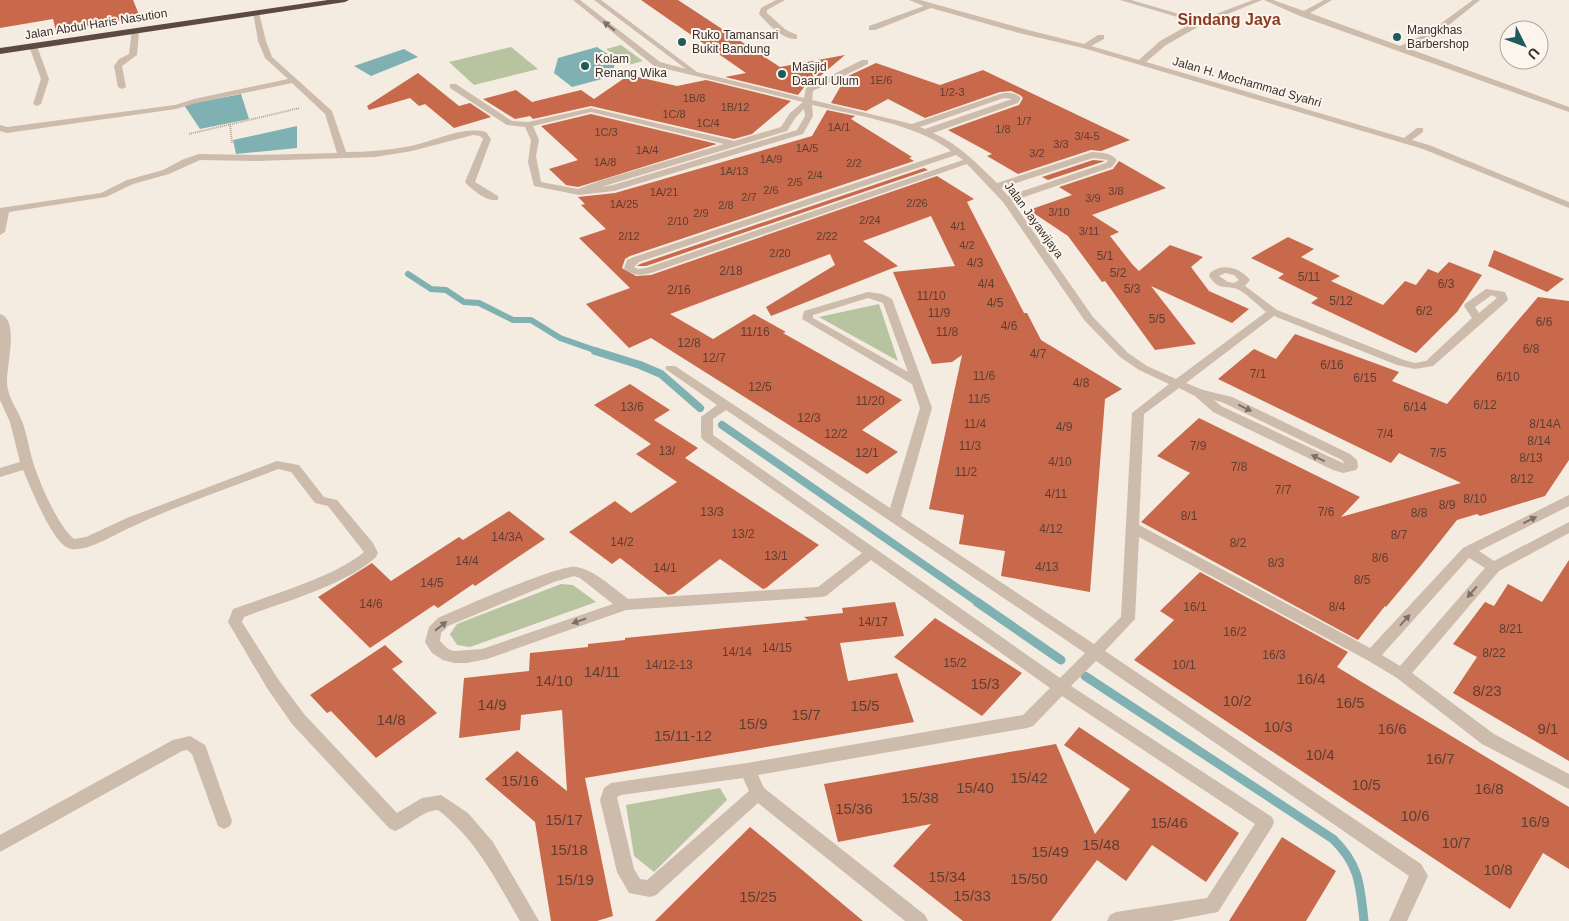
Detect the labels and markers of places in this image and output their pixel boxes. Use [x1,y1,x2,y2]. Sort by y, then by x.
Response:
place label: Mangkhas Barbershop [1407,23,1469,51]
place label: Ruko Tamansari Bukit Bandung [692,28,778,56]
marker: Mangkhas Barbershop [1391,31,1403,43]
marker: Ruko Tamansari Bukit Bandung [676,36,688,48]
place label: Kolam Renang Wika [595,52,667,80]
marker: Kolam Renang Wika [579,60,591,72]
place label: Masjid Daarul Ulum [792,60,859,88]
marker: Masjid Daarul Ulum [776,68,788,80]

